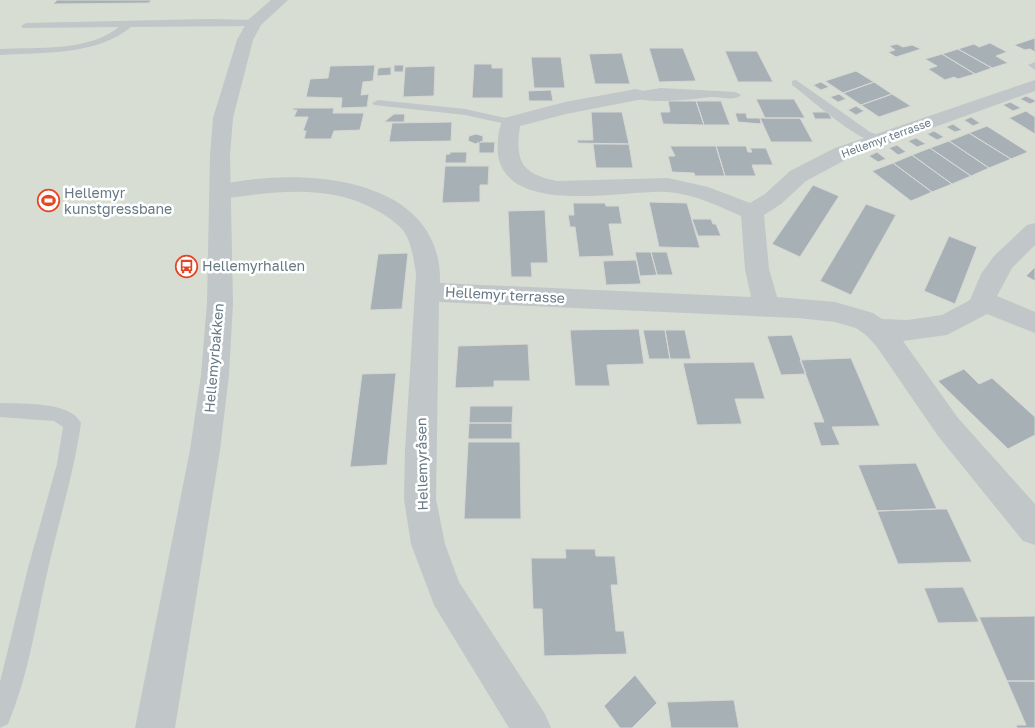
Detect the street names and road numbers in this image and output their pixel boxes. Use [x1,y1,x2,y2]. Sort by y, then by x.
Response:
street label: Hellemyr terrasse [839,115,932,160]
street label: Hellemyr terrasse [445,283,565,306]
street label: Hellemyrbakken [200,302,227,413]
street label: Hellemyråsen [412,417,431,511]

